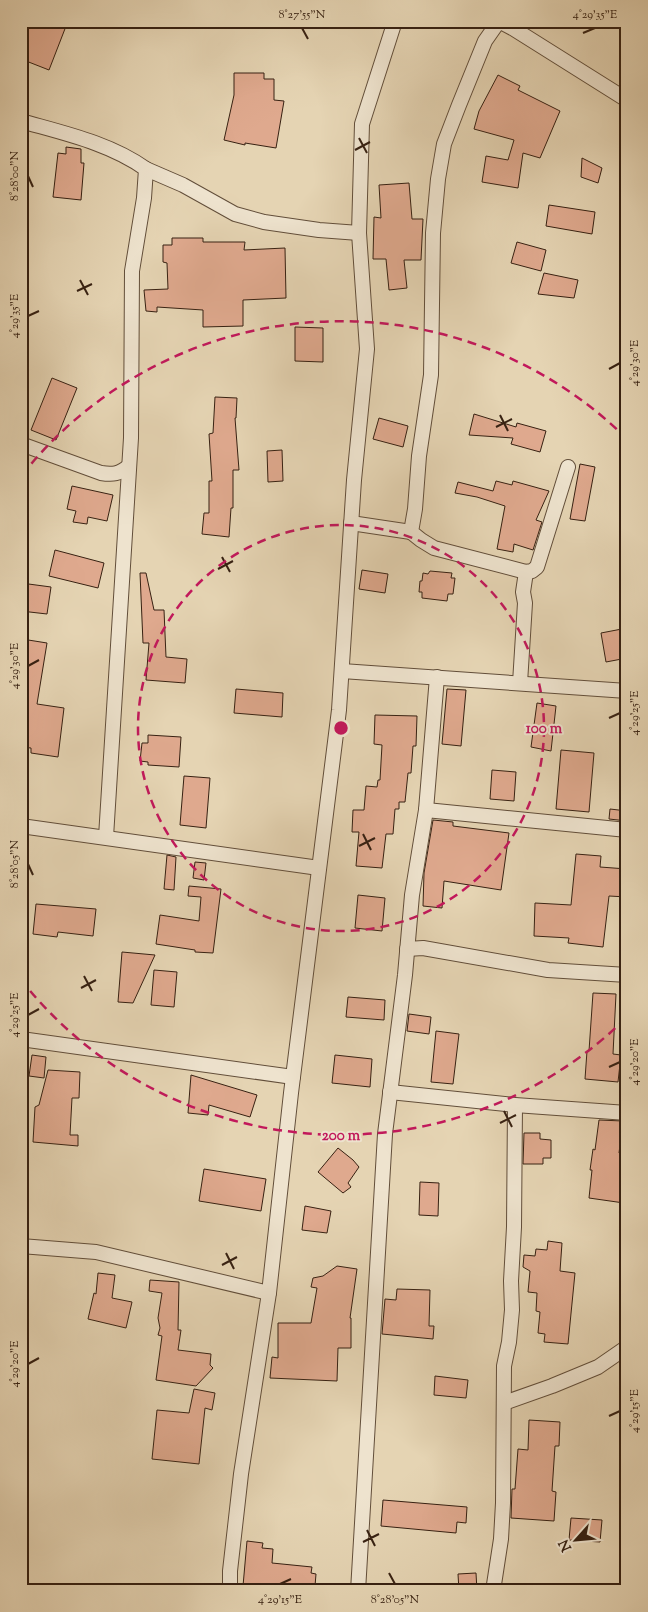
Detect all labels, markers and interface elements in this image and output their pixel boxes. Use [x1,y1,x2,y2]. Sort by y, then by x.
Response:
text: 8°27'55"N [279,6,326,24]
text: 4°29'35"E [573,6,618,24]
text: 8°28'00"N [6,151,24,201]
text: 4°29'35"E [6,293,24,338]
text: 4°29'30"E [626,339,644,386]
text: 4°29'30"E [6,642,24,689]
text: 4°29'25"E [626,690,644,736]
centre of rings [332,719,350,737]
text: 100 m [526,719,563,740]
text: 8°28'05"N [6,839,24,888]
text: 4°29'25"E [6,992,24,1038]
text: 4°29'20"E [626,1038,644,1086]
text: 200 m [322,1126,361,1147]
text: 4°29'20"E [6,1340,24,1388]
text: 4°29'15"E [626,1388,644,1433]
north arrow [550,1514,600,1564]
text: N [555,1535,578,1555]
text: 4°29'15"E [258,1591,303,1609]
text: 8°28'05"N [371,1591,420,1609]

